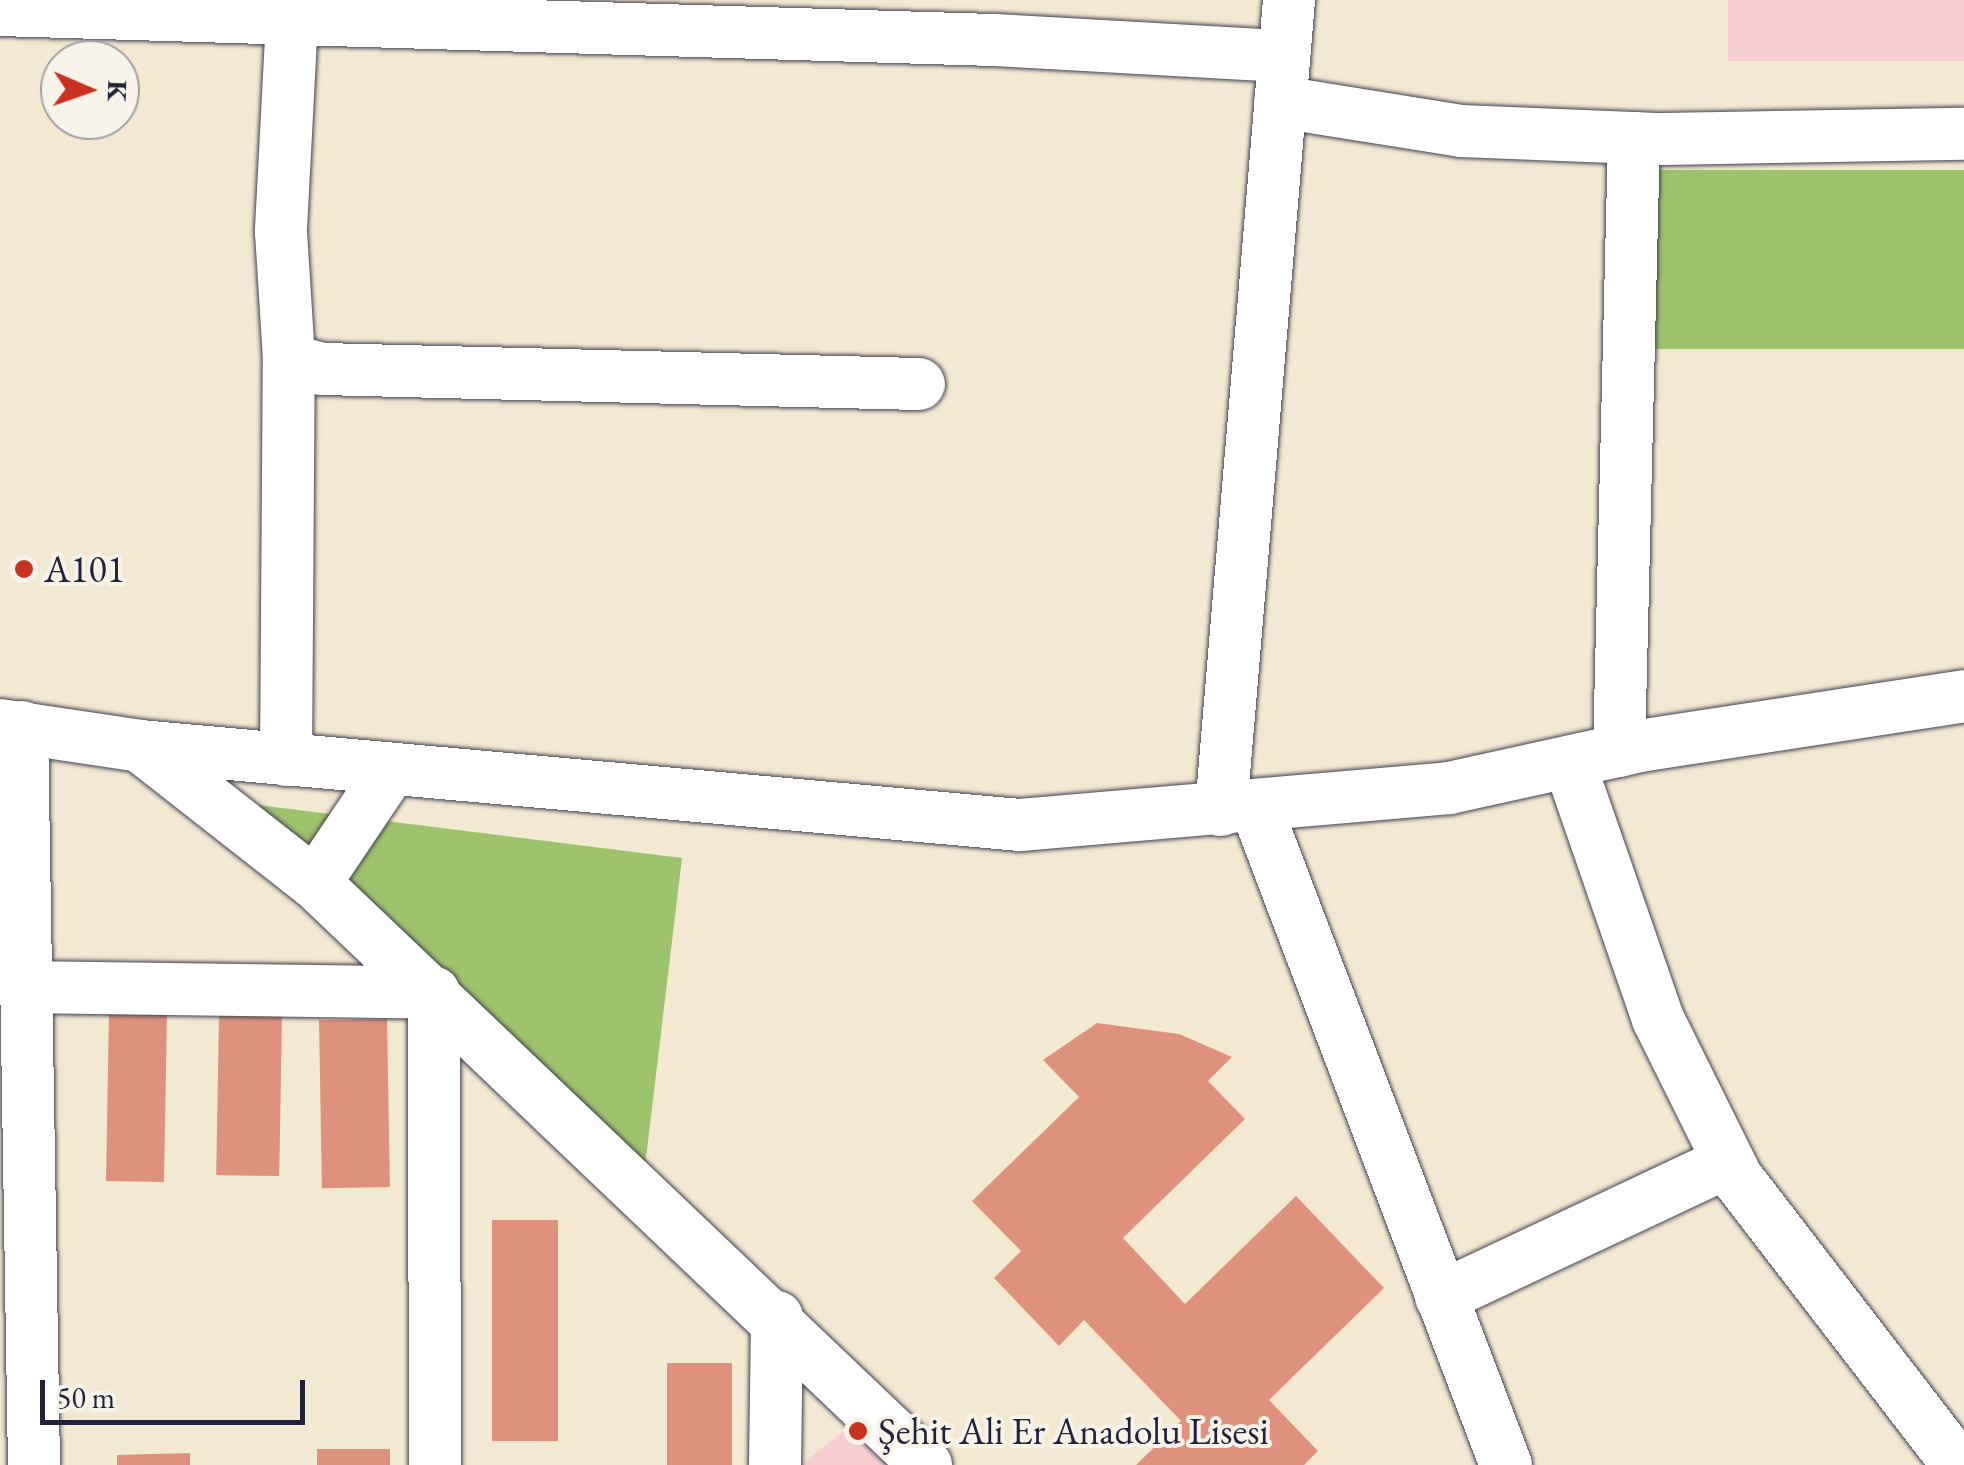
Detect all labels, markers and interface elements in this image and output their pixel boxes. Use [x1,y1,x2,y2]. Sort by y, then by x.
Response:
north arrow [40,40,140,140]
text: K [100,80,136,102]
place label: A101 [44,546,125,592]
marker: A101 [13,558,35,580]
scale bar [45,1360,310,1422]
text: 50 m [57,1378,115,1417]
place label: Şehit Ali Er Anadolu Lisesi [878,1408,1269,1454]
marker: Şehit Ali Er Anadolu Lisesi [847,1420,869,1442]

